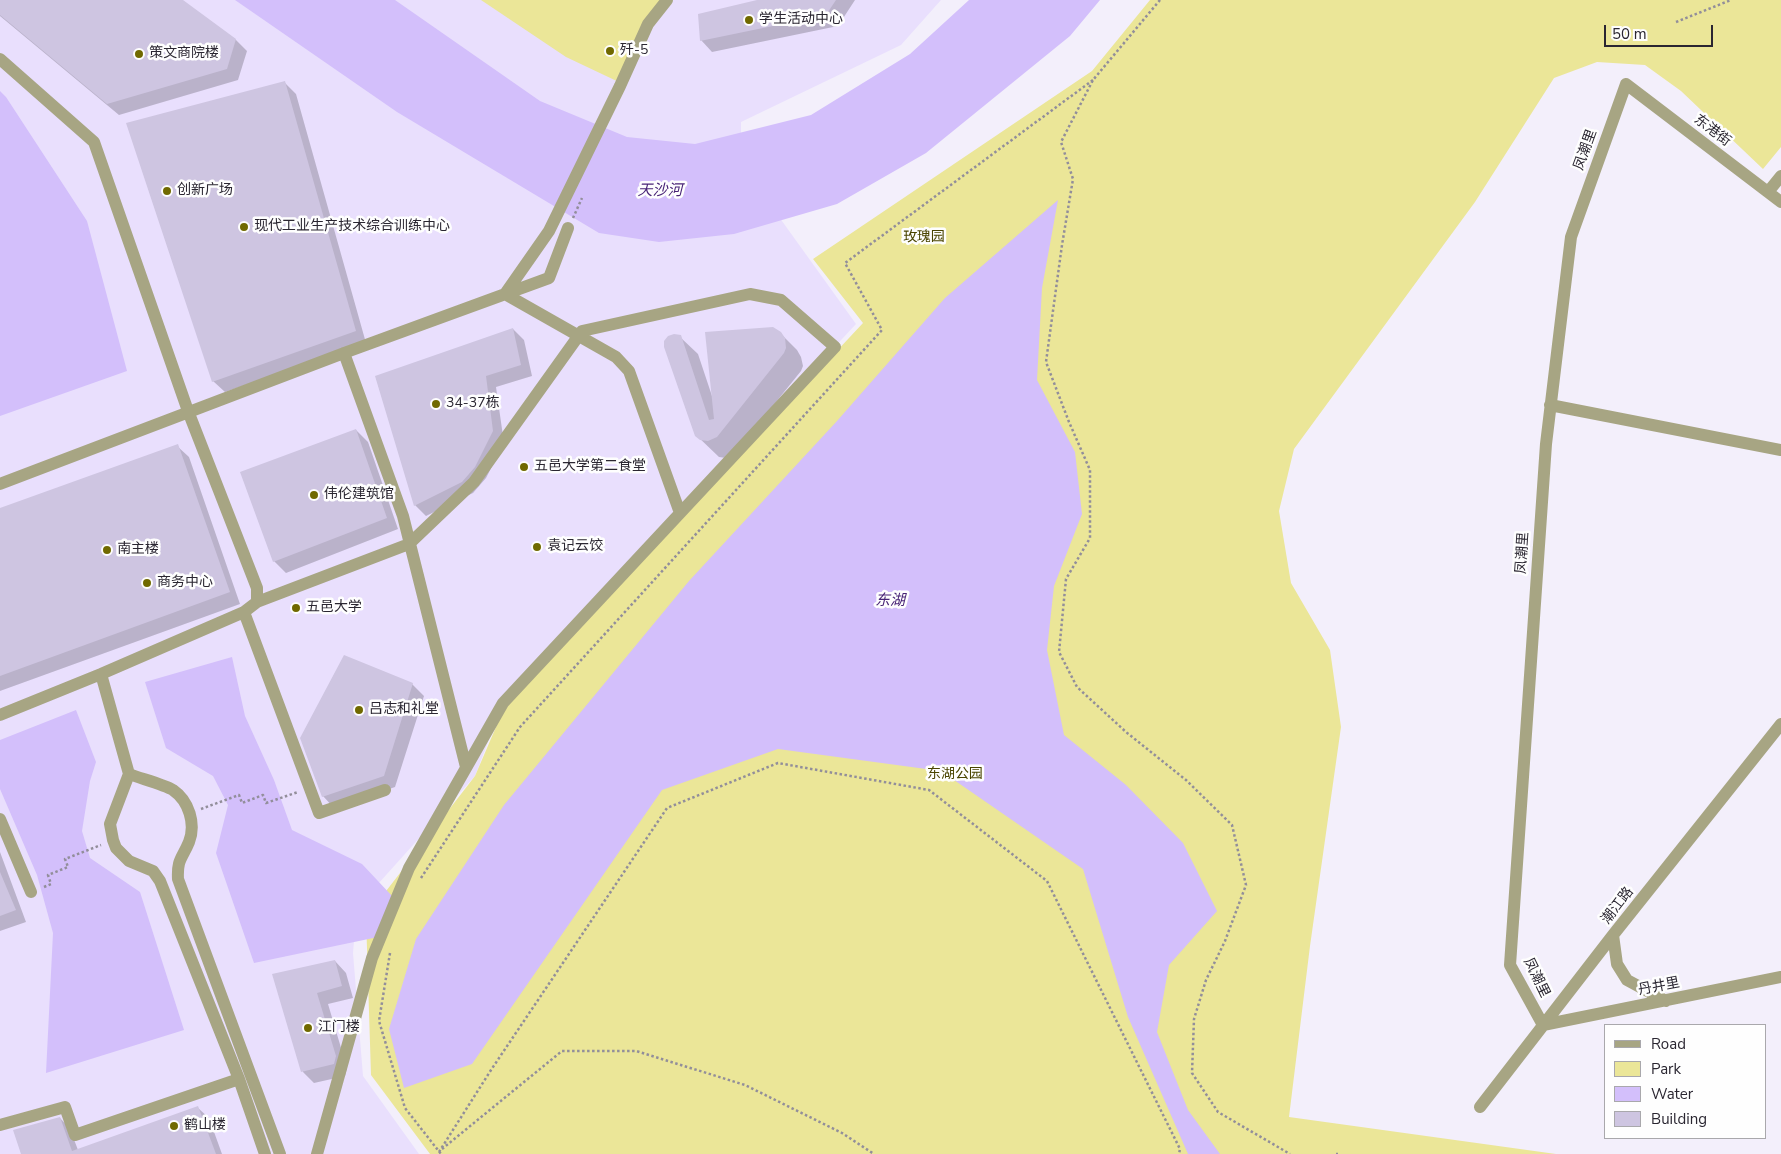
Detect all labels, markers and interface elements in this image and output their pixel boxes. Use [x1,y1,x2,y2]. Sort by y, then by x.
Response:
place label: 学生活动中心 [759,12,843,28]
marker: 学生活动中心 [743,14,755,26]
scale bar [1606,15,1715,47]
text: 50 m [1612,24,1647,44]
place label: 歼-5 [620,43,648,59]
marker: 歼-5 [604,45,616,57]
place label: 策文商院楼 [149,46,219,62]
marker: 策文商院楼 [133,48,145,60]
street label: 东港街 [1690,112,1734,150]
street label: 凤潮里 [1571,127,1601,173]
water label: 天沙河 [638,182,682,200]
place label: 创新广场 [177,183,233,199]
marker: 创新广场 [161,185,173,197]
place label: 现代工业生产技术综合训练中心 [254,219,450,235]
marker: 现代工业生产技术综合训练中心 [238,221,250,233]
park label: 玫瑰园 [903,230,945,246]
place label: 34-37栋 [446,396,500,412]
marker: 34-37栋 [430,398,442,410]
place label: 五邑大学第二食堂 [534,459,646,475]
marker: 五邑大学第二食堂 [518,461,530,473]
place label: 伟伦建筑馆 [324,487,394,503]
marker: 伟伦建筑馆 [308,489,320,501]
street label: 凤潮里 [1513,531,1533,575]
place label: 袁记云饺 [547,539,603,555]
marker: 袁记云饺 [531,541,543,553]
place label: 南主楼 [117,542,159,558]
marker: 南主楼 [101,544,113,556]
place label: 商务中心 [157,575,213,591]
marker: 商务中心 [141,577,153,589]
water label: 东湖 [875,592,905,610]
place label: 五邑大学 [306,600,362,616]
marker: 五邑大学 [290,602,302,614]
place label: 吕志和礼堂 [369,702,439,718]
marker: 吕志和礼堂 [353,704,365,716]
park label: 东湖公园 [927,767,983,783]
street label: 潮江路 [1598,884,1638,928]
street label: 凤潮里 [1519,955,1553,1001]
street label: 丹井里 [1637,975,1681,999]
place label: 江门楼 [318,1020,360,1036]
marker: 江门楼 [302,1022,314,1034]
legend [1604,1024,1766,1139]
text: Road [1651,1034,1686,1054]
text: Park [1651,1059,1681,1079]
text: Water [1651,1084,1693,1104]
text: Building [1651,1109,1707,1129]
place label: 鹤山楼 [184,1118,226,1134]
marker: 鹤山楼 [168,1120,180,1132]

